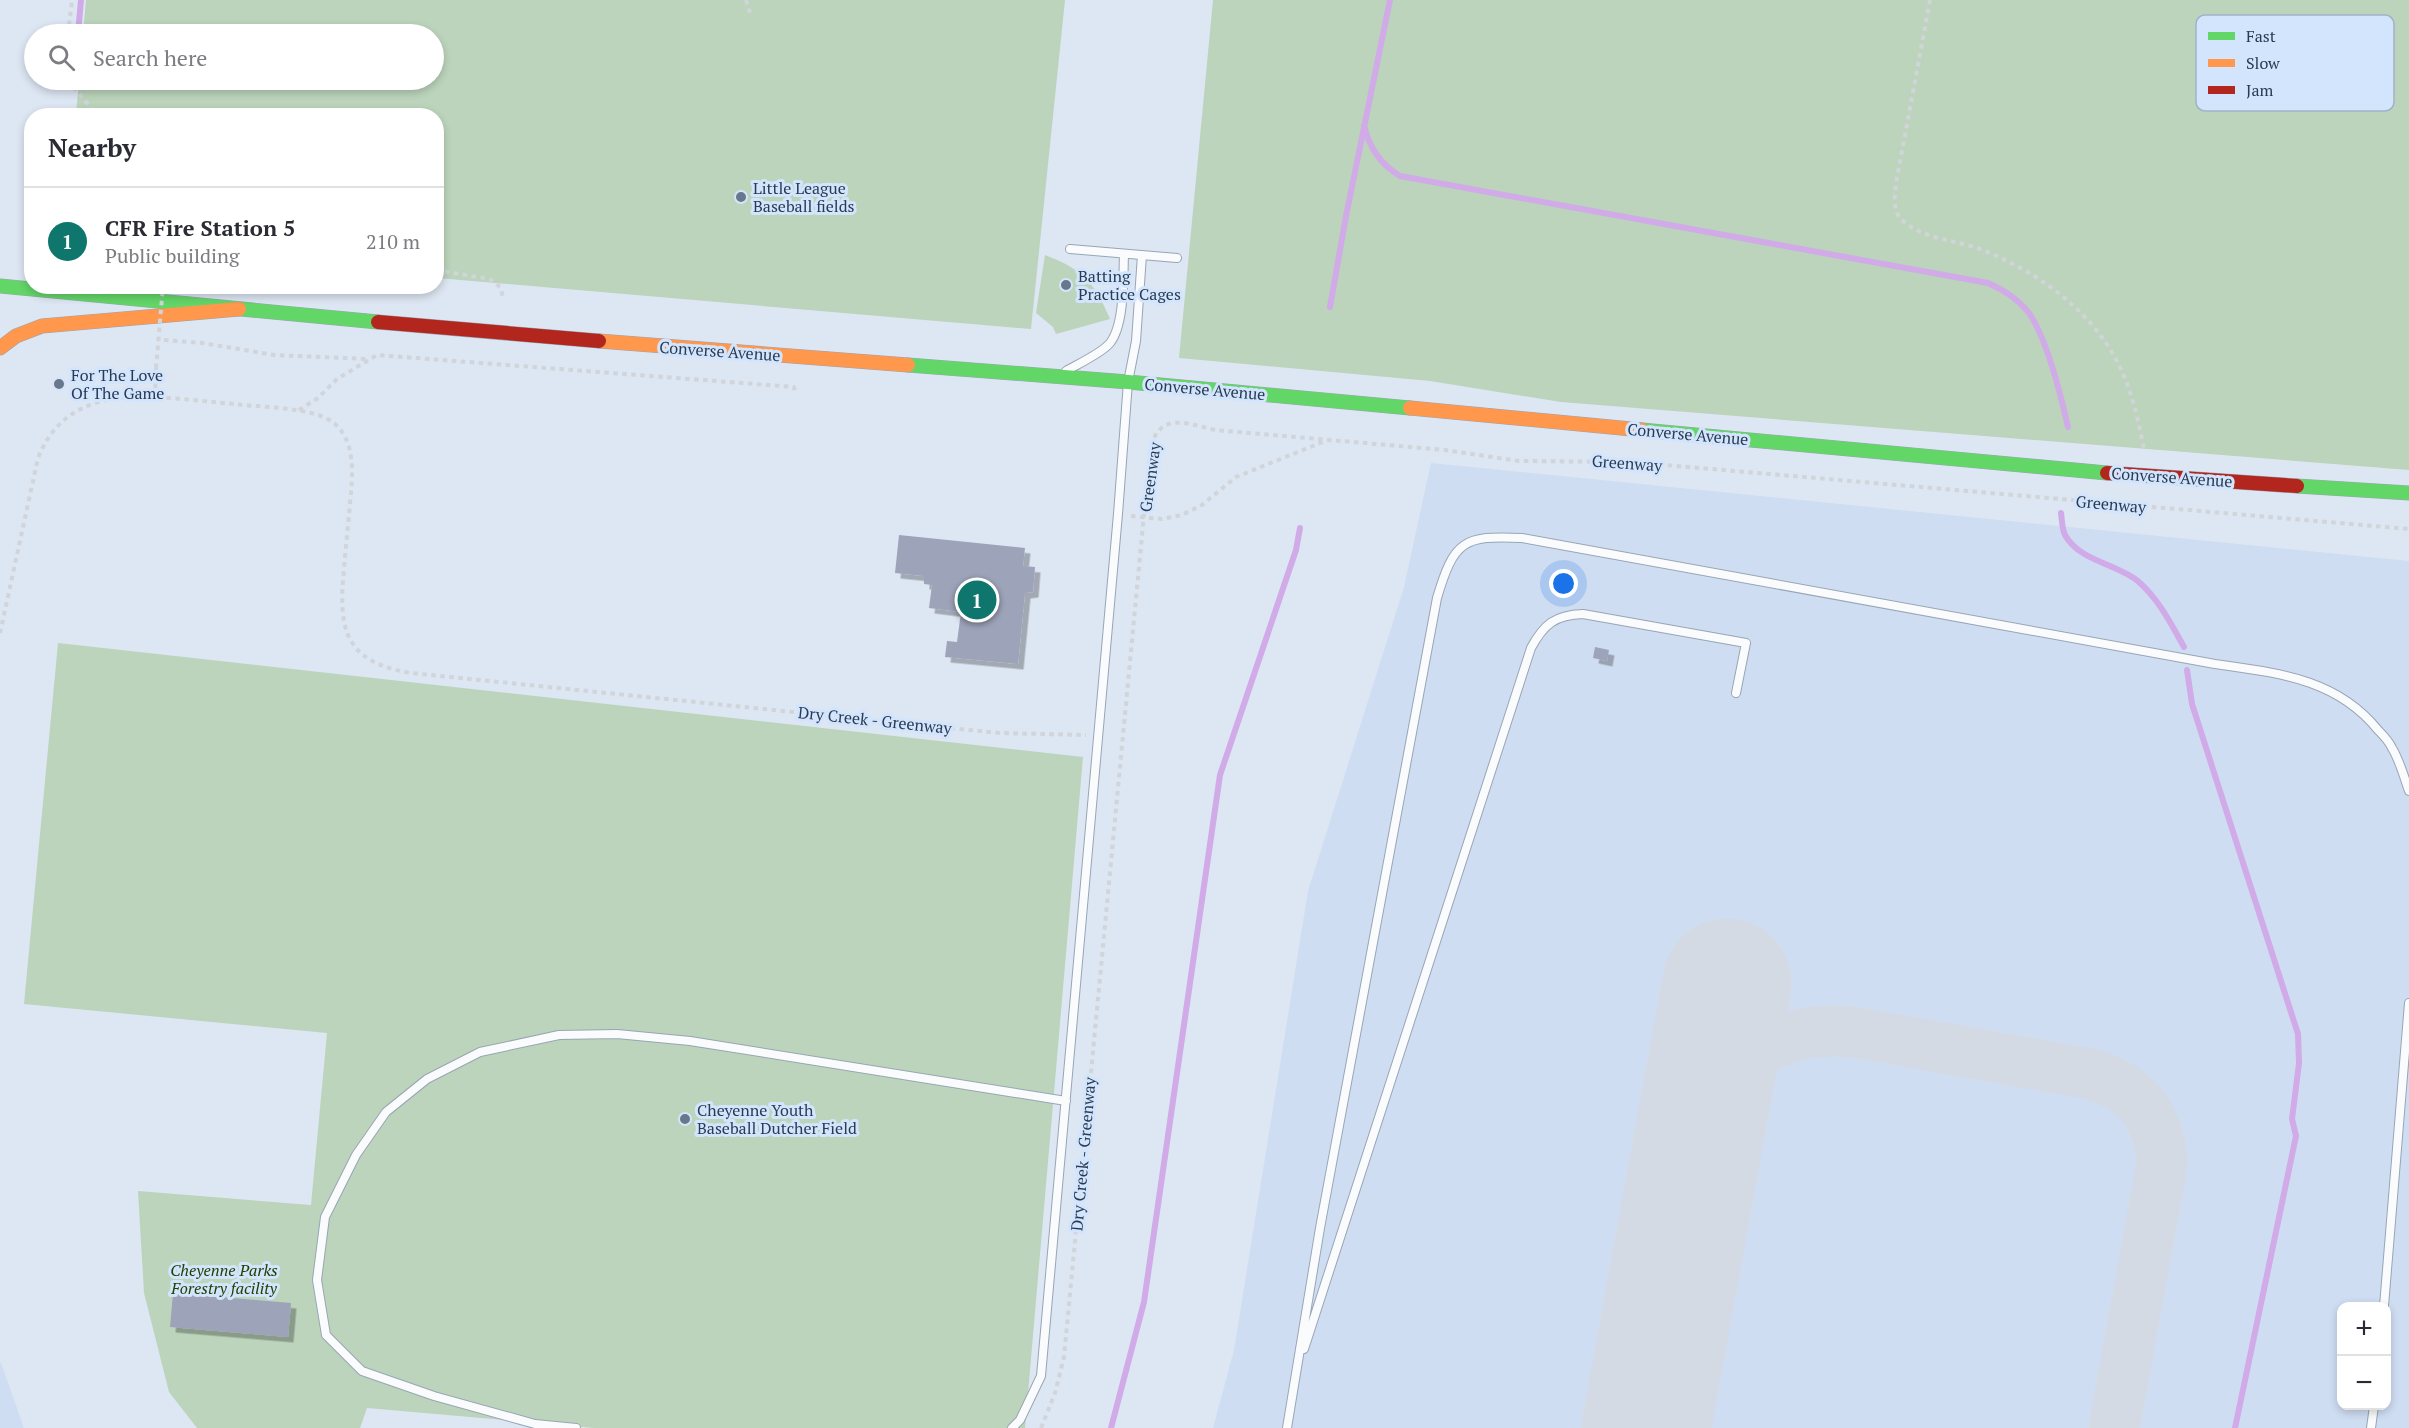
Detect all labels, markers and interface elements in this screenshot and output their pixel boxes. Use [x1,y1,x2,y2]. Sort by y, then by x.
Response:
legend [2196,15,2394,111]
search box [24,24,444,90]
text: Fast [2246,25,2276,47]
icon: search [45,41,78,74]
text: Search here [93,43,207,72]
text: Slow [2246,52,2280,74]
text: Jam [2246,79,2274,101]
text: Nearby [48,130,136,164]
place label: Little League Baseball fields [753,177,855,217]
marker: Little League Baseball fields [734,190,748,204]
text: CFR Fire Station 5 [105,213,295,242]
text: 1 [62,228,73,255]
text: 210 m [366,228,420,255]
text: Public building [105,242,239,269]
place label: Batting Practice Cages [1078,265,1181,305]
marker: Batting Practice Cages [1059,278,1073,292]
street label: Converse Avenue [659,336,781,366]
place label: For The Love Of The Game [71,364,164,404]
street label: Converse Avenue [1144,373,1266,405]
marker: For The Love Of The Game [52,377,66,391]
street label: Converse Avenue [1627,418,1749,450]
street label: Greenway [1134,440,1166,513]
street label: Greenway [1591,450,1664,476]
street label: Converse Avenue [2111,462,2233,492]
street label: Greenway [2075,490,2148,518]
your location [1549,569,1578,598]
pin: 1 [958,578,996,622]
street label: Dry Creek - Greenway [797,701,954,739]
street label: Dry Creek - Greenway [1065,1075,1101,1232]
place label: Cheyenne Youth Baseball Dutcher Field [697,1099,857,1139]
marker: Cheyenne Youth Baseball Dutcher Field [678,1112,692,1126]
park label: Cheyenne Parks Forestry facility [170,1259,278,1299]
map controls [2337,1302,2391,1410]
button: + [2337,1302,2391,1356]
button: − [2337,1356,2391,1410]

